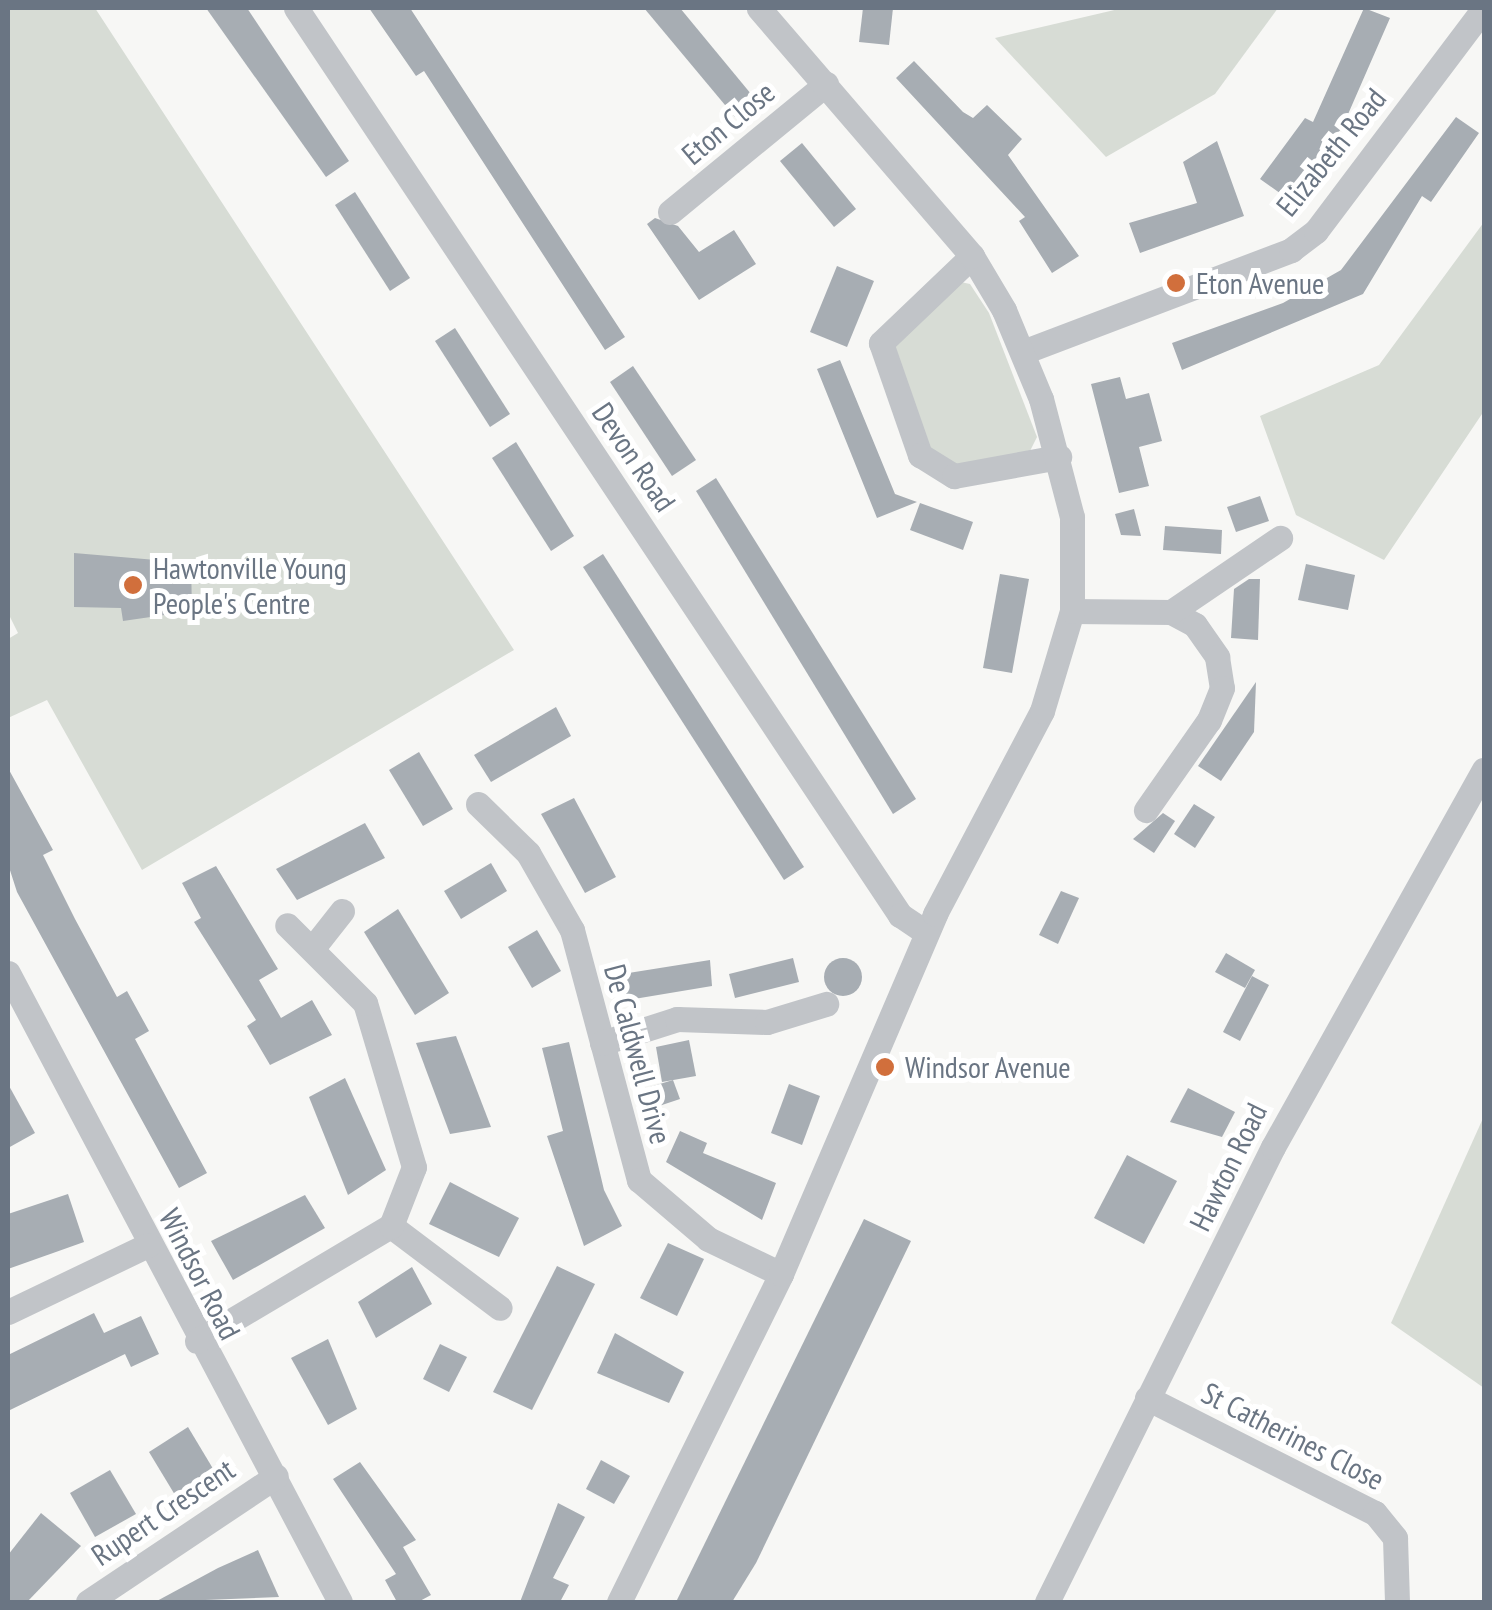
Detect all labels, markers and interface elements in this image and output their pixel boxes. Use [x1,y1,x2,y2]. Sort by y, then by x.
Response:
street label: Eton Close [674,74,782,172]
street label: Elizabeth Road [1269,81,1393,223]
place label: Eton Avenue [1196,265,1325,301]
marker: Eton Avenue [1165,272,1187,294]
street label: Devon Road [585,396,683,518]
place label: Hawtonville Young People's Centre [153,550,347,620]
marker: Hawtonville Young People's Centre [122,574,144,596]
street label: De Caldwell Drive [597,960,679,1148]
place label: Windsor Avenue [905,1049,1071,1085]
marker: Windsor Avenue [874,1056,896,1078]
street label: Hawton Road [1182,1097,1274,1237]
street label: Windsor Road [152,1203,248,1345]
street label: St Catherines Close [1196,1375,1390,1497]
street label: Rupert Crescent [85,1451,241,1573]

